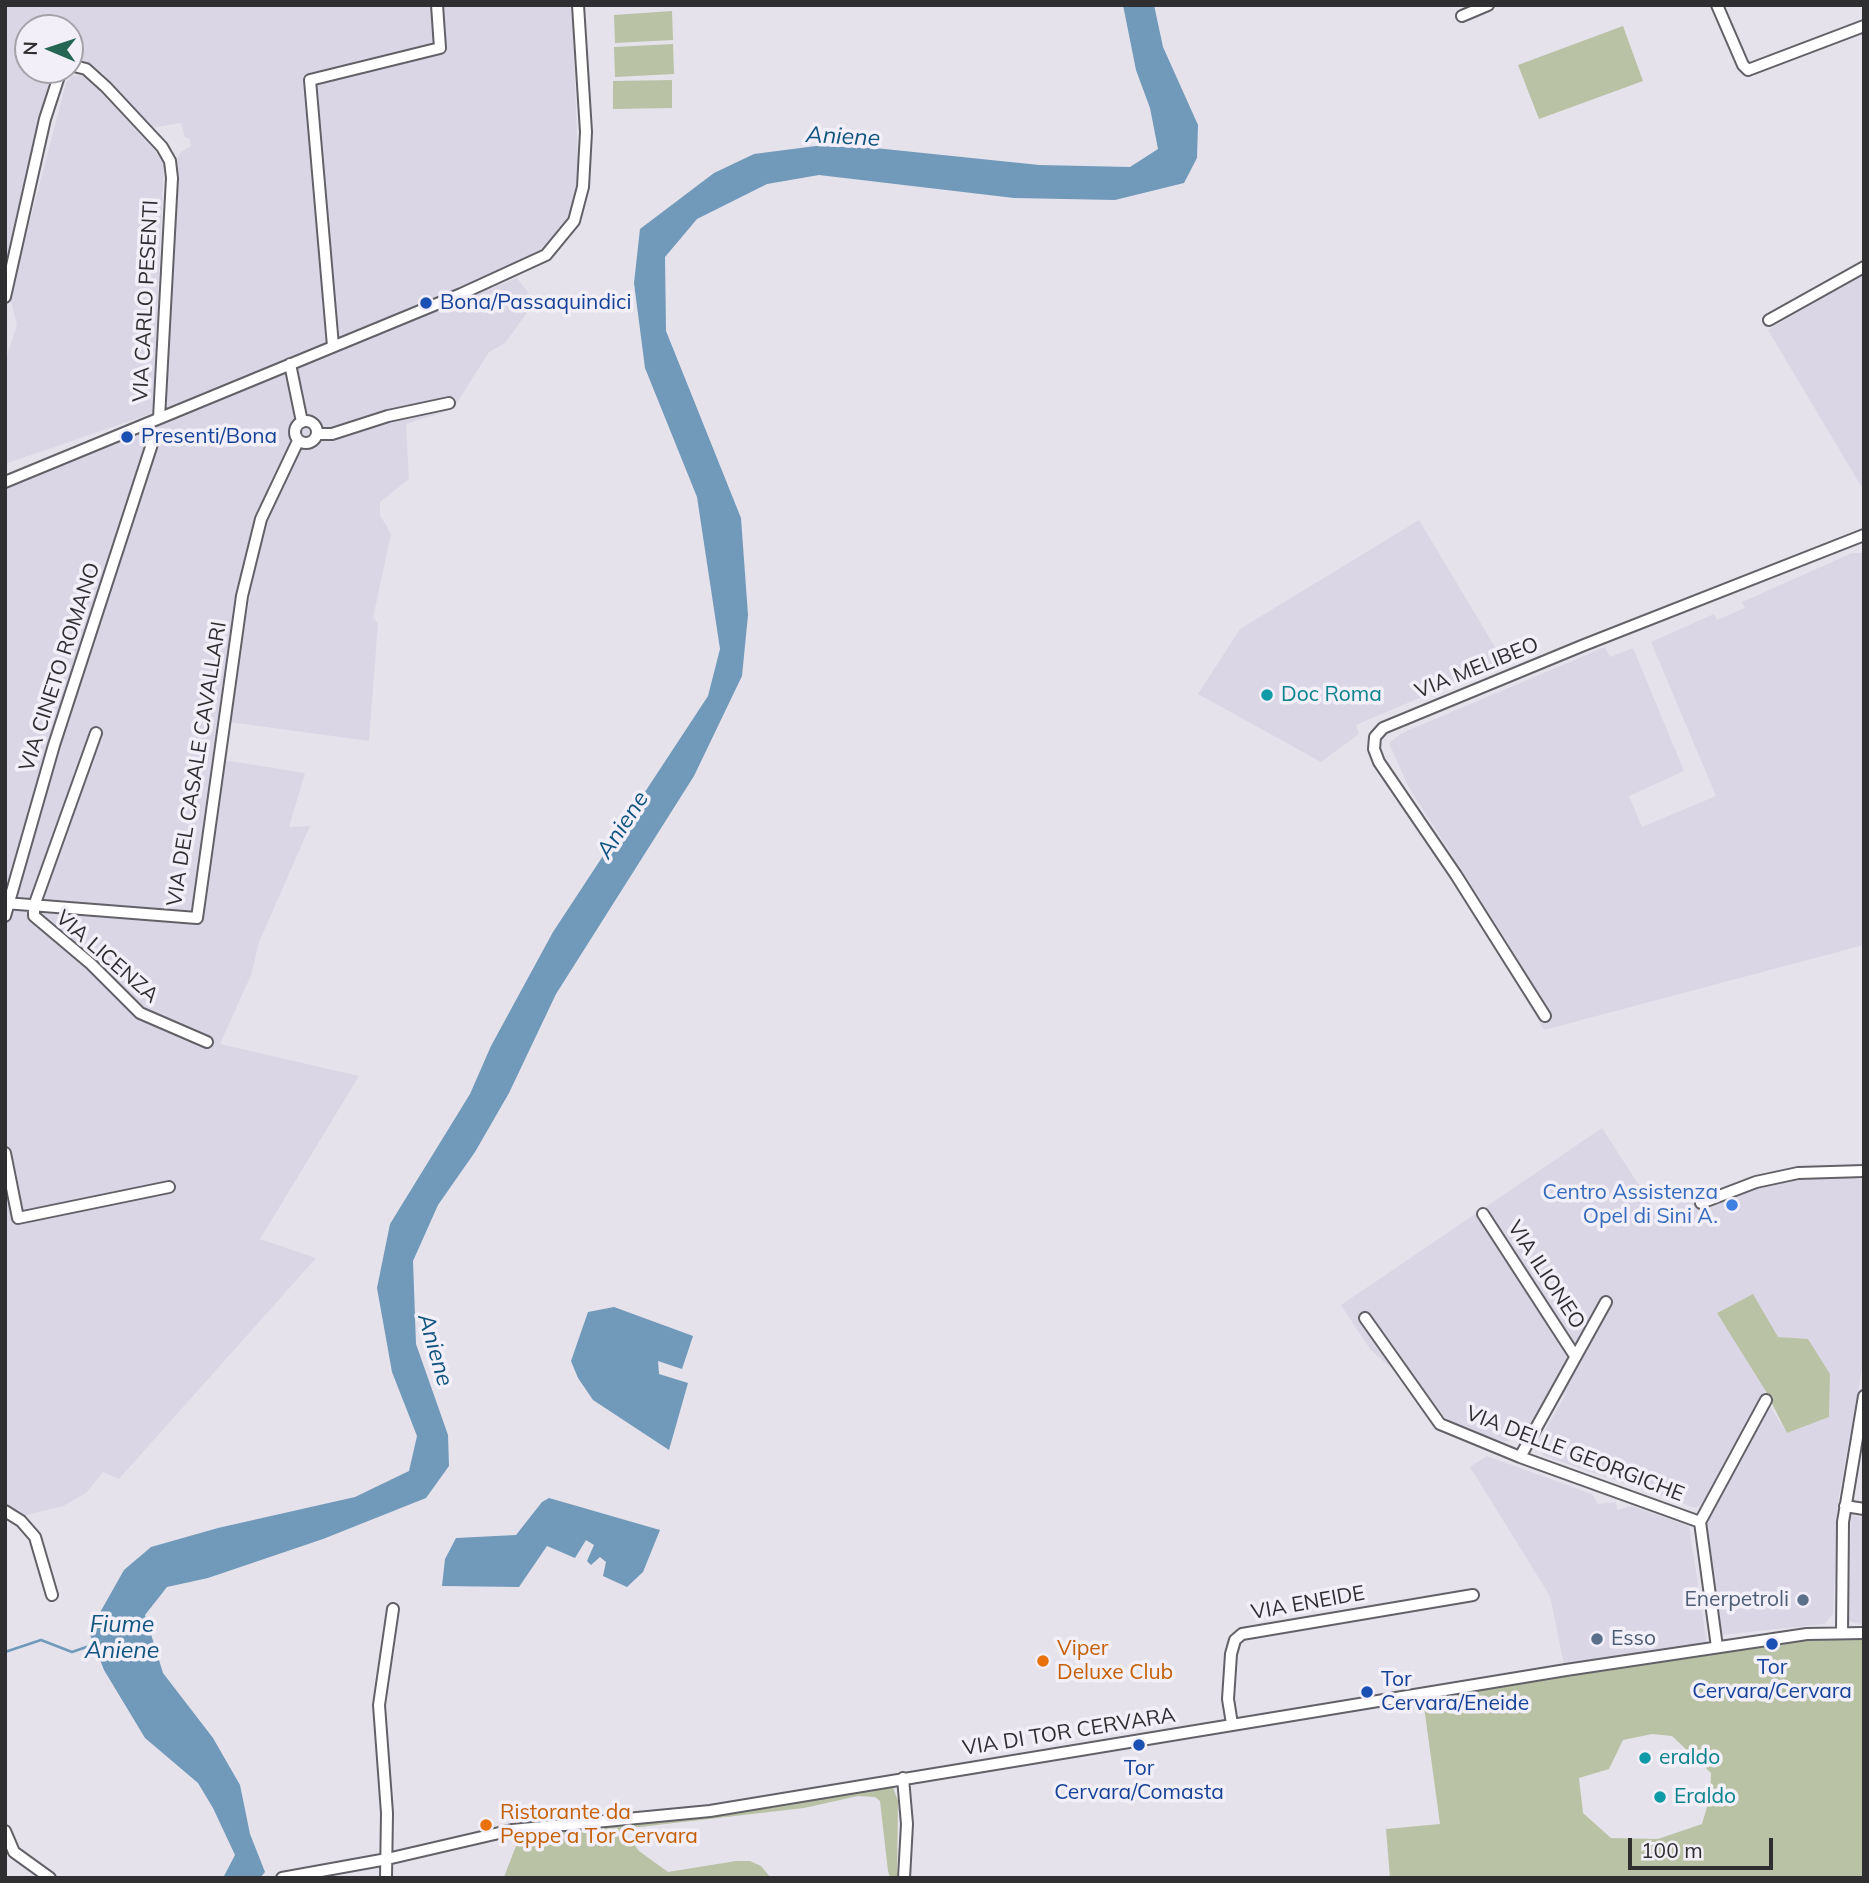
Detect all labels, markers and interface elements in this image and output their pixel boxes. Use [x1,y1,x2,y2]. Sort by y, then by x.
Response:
north arrow [14,14,84,84]
text: N [18,41,42,56]
water label: Aniene [805,121,881,153]
street label: VIA CARLO PESENTI [128,199,164,403]
place label: Bona/Passaquindici [440,290,631,316]
marker: Bona/Passaquindici [418,295,434,311]
place label: Presenti/Bona [141,424,277,450]
marker: Presenti/Bona [119,429,135,445]
street label: VIA CINETO ROMANO [14,559,106,775]
street label: VIA DEL CASALE CAVALLARI [162,620,232,908]
street label: VIA MELIBEO [1412,632,1542,704]
place label: Doc Roma [1281,682,1382,708]
marker: Doc Roma [1259,687,1275,703]
water label: Aniene [591,786,655,864]
street label: VIA LICENZA [50,905,164,1009]
place label: Centro Assistenza Opel di Sini A. [1543,1180,1718,1230]
marker: Centro Assistenza Opel di Sini A. [1724,1197,1740,1213]
street label: VIA ILIONEO [1502,1216,1590,1334]
water label: Aniene [411,1310,459,1390]
street label: VIA DELLE GEORGICHE [1462,1401,1688,1507]
street label: VIA ENEIDE [1249,1581,1367,1625]
place label: Enerpetroli [1684,1587,1789,1613]
marker: Enerpetroli [1795,1592,1811,1608]
water label: Fiume Aniene [85,1611,159,1665]
place label: Esso [1611,1626,1656,1652]
marker: Esso [1589,1631,1605,1647]
place label: Viper Deluxe Club [1057,1636,1173,1686]
marker: Tor Cervara/Cervara [1764,1636,1780,1652]
marker: Viper Deluxe Club [1035,1653,1051,1669]
place label: Tor Cervara/Cervara [1692,1655,1852,1705]
place label: Tor Cervara/Eneide [1381,1667,1529,1717]
marker: Tor Cervara/Eneide [1359,1684,1375,1700]
street label: VIA DI TOR CERVARA [961,1703,1177,1761]
marker: Tor Cervara/Comasta [1131,1737,1147,1753]
place label: eraldo [1659,1745,1720,1771]
marker: eraldo [1637,1750,1653,1766]
place label: Tor Cervara/Comasta [1054,1756,1224,1806]
place label: Eraldo [1674,1784,1736,1810]
marker: Eraldo [1652,1789,1668,1805]
place label: Ristorante da Peppe a Tor Cervara [500,1800,698,1850]
marker: Ristorante da Peppe a Tor Cervara [478,1817,494,1833]
scale bar [1631,1824,1776,1868]
text: 100 m [1641,1837,1703,1863]

